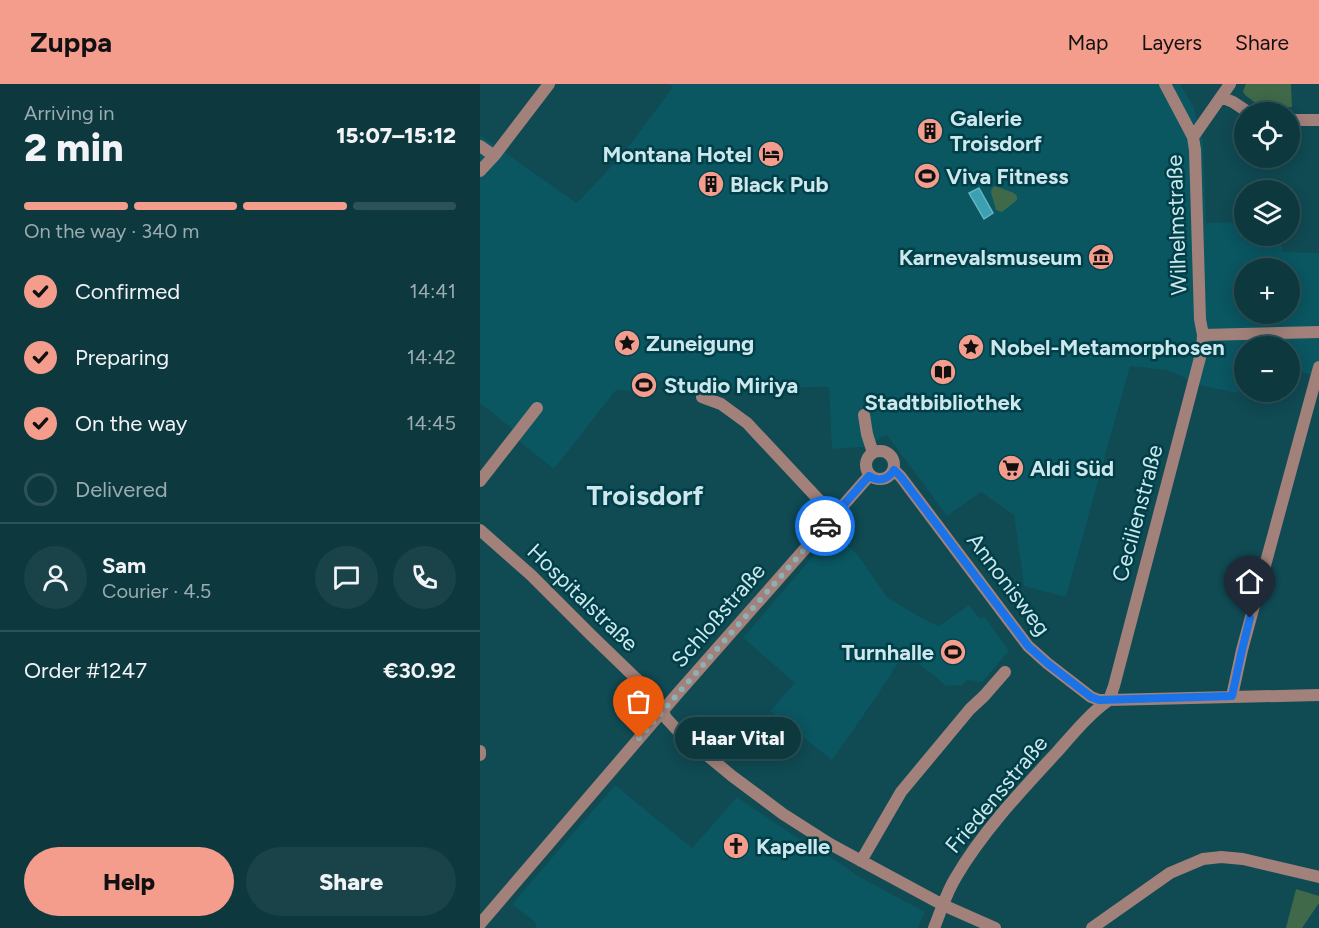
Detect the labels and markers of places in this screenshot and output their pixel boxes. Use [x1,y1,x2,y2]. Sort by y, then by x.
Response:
place label: Galerie Troisdorf [950,105,1042,157]
building icon: Galerie Troisdorf [915,116,945,146]
hotel icon: Montana Hotel [756,139,786,169]
place label: Montana Hotel [603,141,752,168]
sports icon: Viva Fitness [912,161,942,191]
place label: Viva Fitness [946,163,1068,190]
building icon: Black Pub [696,169,726,199]
place label: Black Pub [730,171,829,198]
museum icon: Karnevalsmuseum [1086,242,1116,272]
place label: Karnevalsmuseum [899,244,1082,271]
place icon: Zuneigung [612,328,642,358]
place label: Zuneigung [646,330,754,357]
place icon: Nobel-Metamorphosen [956,332,986,362]
place label: Nobel-Metamorphosen [990,334,1225,361]
library icon: Stadtbibliothek [928,357,958,387]
sports icon: Studio Miriya [629,370,659,400]
place label: Studio Miriya [664,372,798,399]
place label: Stadtbibliothek [864,389,1022,416]
supermarket icon: Aldi Süd [996,453,1026,483]
place label: Aldi Süd [1030,455,1114,482]
pin [1224,556,1275,618]
sports icon: Turnhalle [938,637,968,667]
place label: Turnhalle [841,639,934,666]
pin [613,676,664,738]
callout: Haar Vital [675,717,801,759]
church icon: Kapelle [721,831,751,861]
place label: Kapelle [756,833,830,860]

